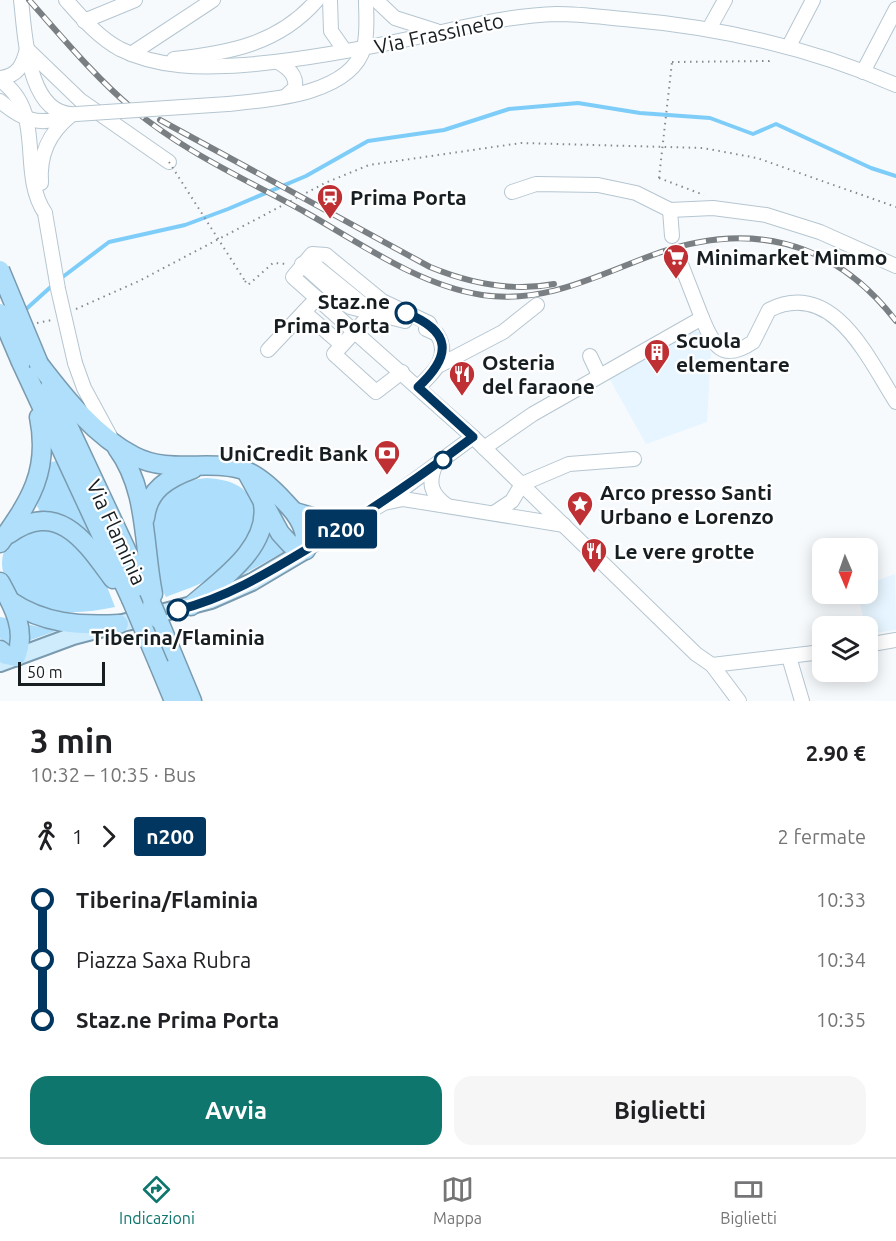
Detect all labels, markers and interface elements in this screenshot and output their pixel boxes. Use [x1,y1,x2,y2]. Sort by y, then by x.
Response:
street label: Via Frassineto [372,8,506,58]
station icon: Prima Porta [315,182,345,220]
place label: Prima Porta [350,185,467,209]
supermarket icon: Minimarket Mimmo [661,242,691,280]
place label: Minimarket Mimmo [696,245,887,269]
place label: Staz.ne Prima Porta [273,289,390,337]
marker: Staz.ne Prima Porta [395,302,417,324]
place label: Scuola elementare [676,328,790,376]
building icon: Scuola elementare [642,337,672,375]
place label: Osteria del faraone [482,350,595,398]
restaurant icon: Osteria del faraone [447,359,477,397]
bank icon: UniCredit Bank [372,438,402,476]
place label: UniCredit Bank [219,441,368,465]
unlabelled marker [434,451,452,469]
street label: Via Flaminia [82,476,152,588]
place label: Arco presso Santi Urbano e Lorenzo [600,480,774,528]
place icon: Arco presso Santi Urbano e Lorenzo [565,489,595,527]
line badge: n200 [299,510,383,548]
text: n200 [317,517,365,541]
restaurant icon: Le vere grotte [579,536,609,574]
north arrow [812,538,878,604]
map controls [812,538,878,682]
place label: Le vere grotte [614,539,755,563]
marker: Tiberina/Flaminia [167,599,189,621]
button: layers [812,616,878,682]
place label: Tiberina/Flaminia [91,625,265,649]
scale bar [18,659,105,686]
text: 50 m [27,663,63,681]
text: 3 min [30,722,113,759]
text: 2.90 € [806,740,866,765]
text: 10:32 – 10:35 · Bus [30,763,196,786]
icon: walk [30,820,63,853]
icon: forward [92,820,125,853]
text: n200 [146,824,194,848]
text: 1 [72,825,83,848]
text: 2 fermate [778,825,866,848]
text: Tiberina/Flaminia [76,887,258,912]
text: 10:33 [816,888,866,911]
text: Piazza Saxa Rubra [76,947,251,972]
text: 10:34 [816,948,866,971]
text: Staz.ne Prima Porta [76,1007,279,1032]
text: 10:35 [816,1008,866,1031]
button: Avvia [30,1076,442,1145]
button: Biglietti [454,1076,866,1145]
tab: Indicazioni [119,1173,195,1227]
tab: Mappa [433,1173,482,1227]
tab: Biglietti [720,1173,777,1227]

